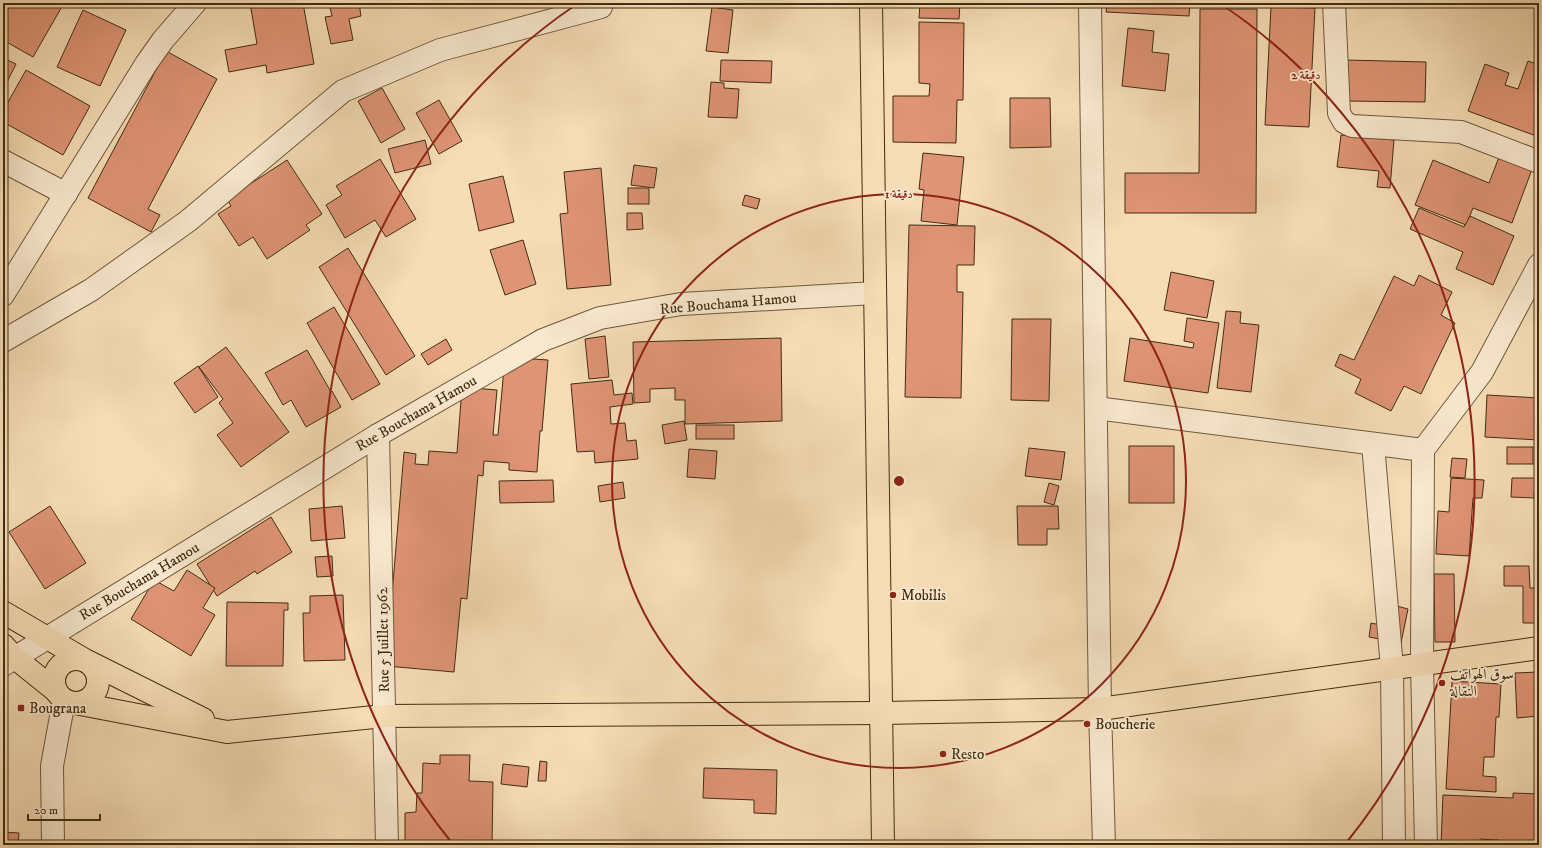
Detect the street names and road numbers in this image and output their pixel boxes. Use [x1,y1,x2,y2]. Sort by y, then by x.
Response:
street label: Rue Bouchama Hamou [659,288,797,319]
street label: Rue Bouchama Hamou [352,371,480,456]
street label: Rue Bouchama Hamou [76,538,203,625]
street label: Rue 5 Juillet 1962 [373,586,394,693]

